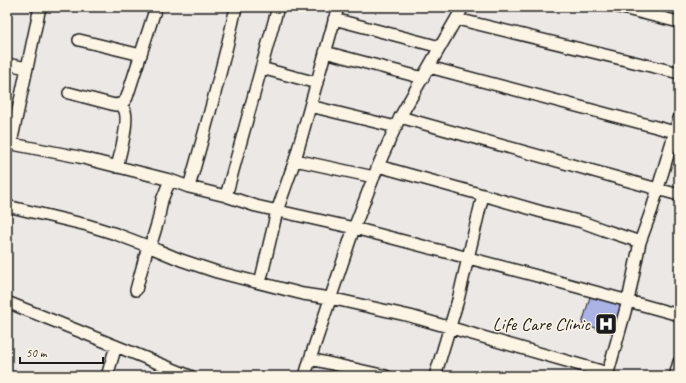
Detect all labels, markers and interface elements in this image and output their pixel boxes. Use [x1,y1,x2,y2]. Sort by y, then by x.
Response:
hospital icon: Life Care Clinic [593,311,619,337]
place label: Life Care Clinic [492,312,591,336]
scale bar [20,339,103,365]
text: 50 m [26,345,48,361]

